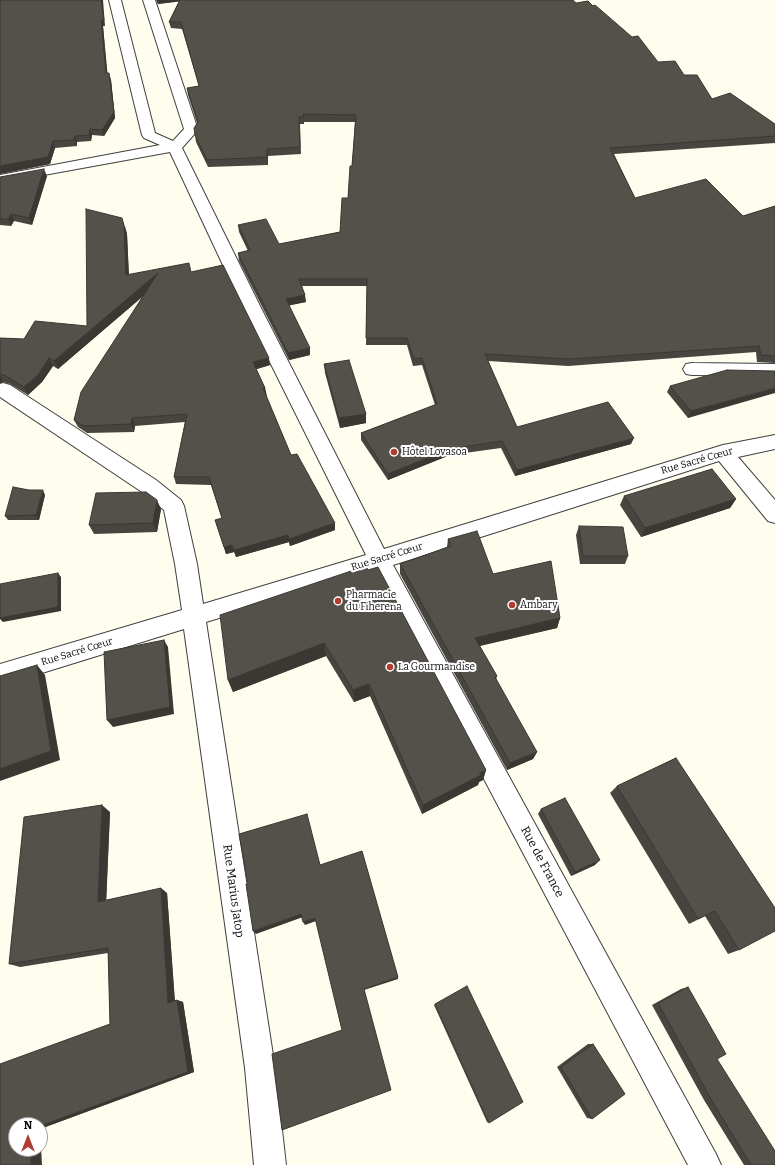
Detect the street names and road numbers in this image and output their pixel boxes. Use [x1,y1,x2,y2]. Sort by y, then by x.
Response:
street label: Rue Sacré Cœur [660,445,734,477]
street label: Rue Sacré Cœur [350,540,424,574]
street label: Rue Sacré Cœur [40,635,114,669]
street label: Rue de France [517,824,567,900]
street label: Rue Marius Jatop [219,843,247,939]

